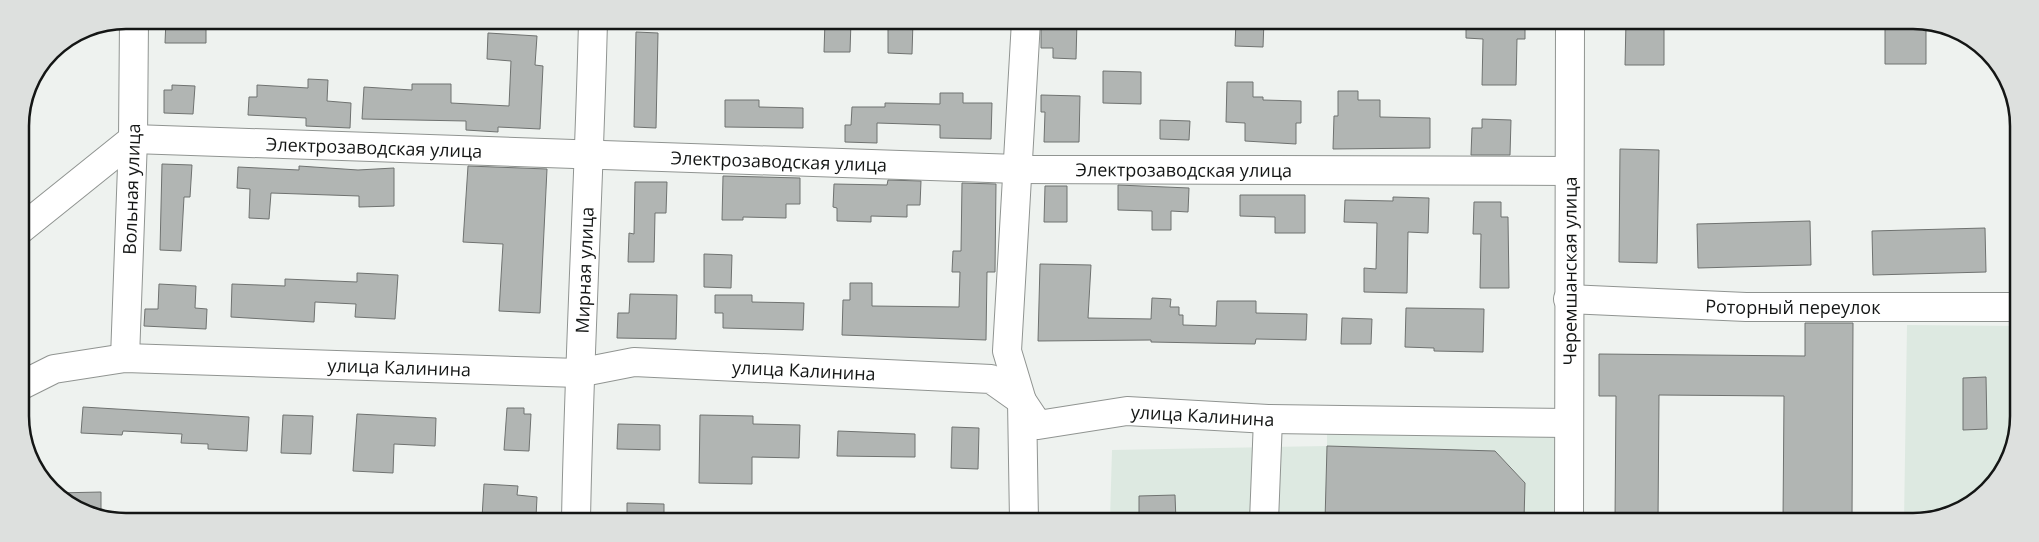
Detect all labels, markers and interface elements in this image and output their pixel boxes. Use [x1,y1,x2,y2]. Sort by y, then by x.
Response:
street label: Вольная улица [117,123,145,255]
street label: Электрозаводская улица [266,132,483,163]
street label: Электрозаводская улица [670,145,887,177]
street label: Электрозаводская улица [1076,157,1292,182]
street label: Черемшанская улица [1557,176,1582,366]
street label: Мирная улица [570,206,599,334]
street label: Роторный переулок [1705,293,1881,319]
street label: улица Калинина [327,353,471,381]
street label: улица Калинина [731,355,876,385]
street label: улица Калинина [1130,399,1275,431]

